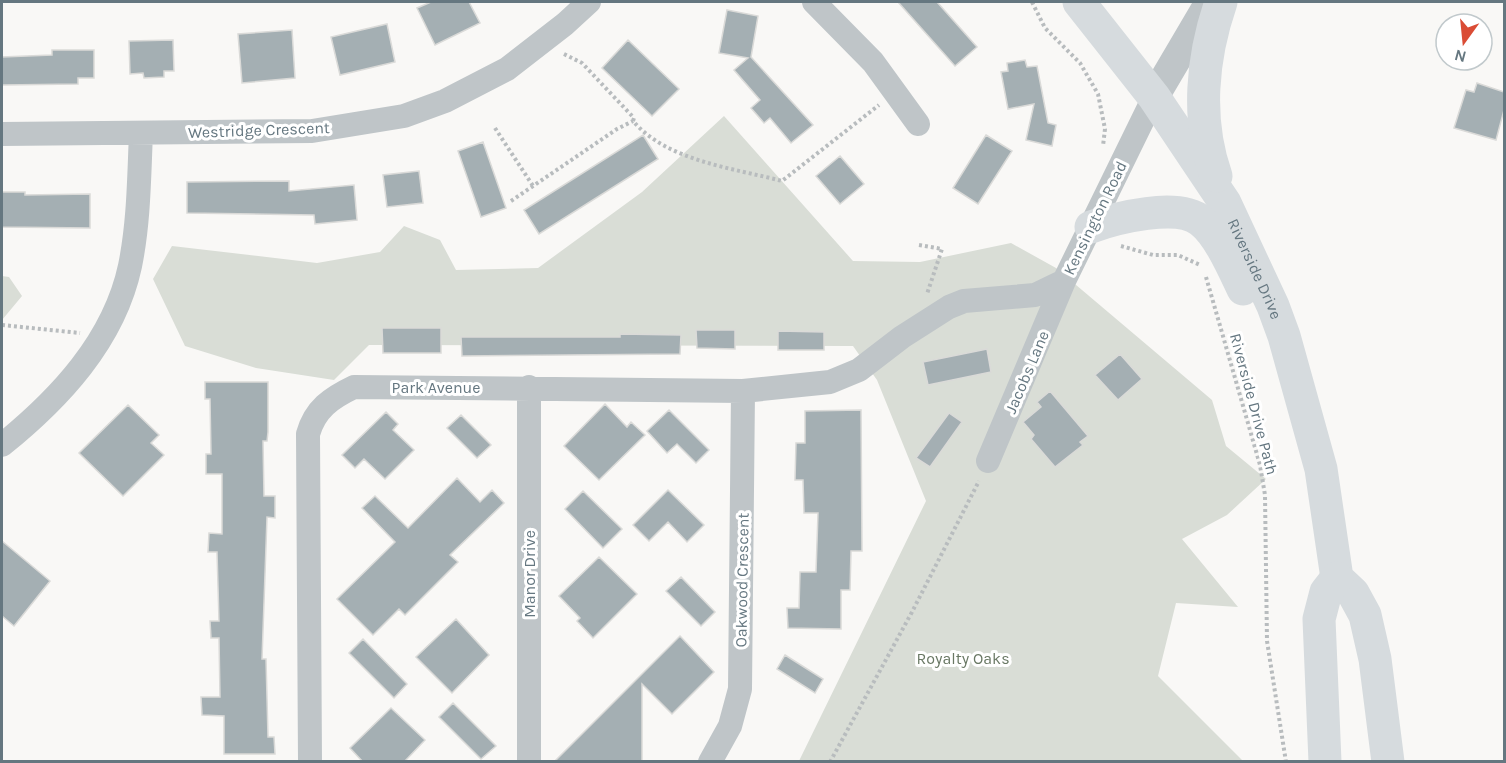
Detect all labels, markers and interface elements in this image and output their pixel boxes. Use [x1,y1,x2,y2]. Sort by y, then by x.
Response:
north arrow [1434,12,1494,72]
text: N [1452,45,1468,67]
street label: Westridge Crescent [188,118,330,142]
street label: Kensington Road [1059,158,1131,278]
street label: Riverside Drive [1224,215,1286,322]
street label: Jacobs Lane [1001,328,1053,416]
street label: Riverside Drive Path [1226,331,1282,477]
street label: Park Avenue [392,378,480,397]
street label: Oakwood Crescent [731,512,753,648]
street label: Manor Drive [520,530,539,618]
park label: Royalty Oaks [916,649,1010,668]

